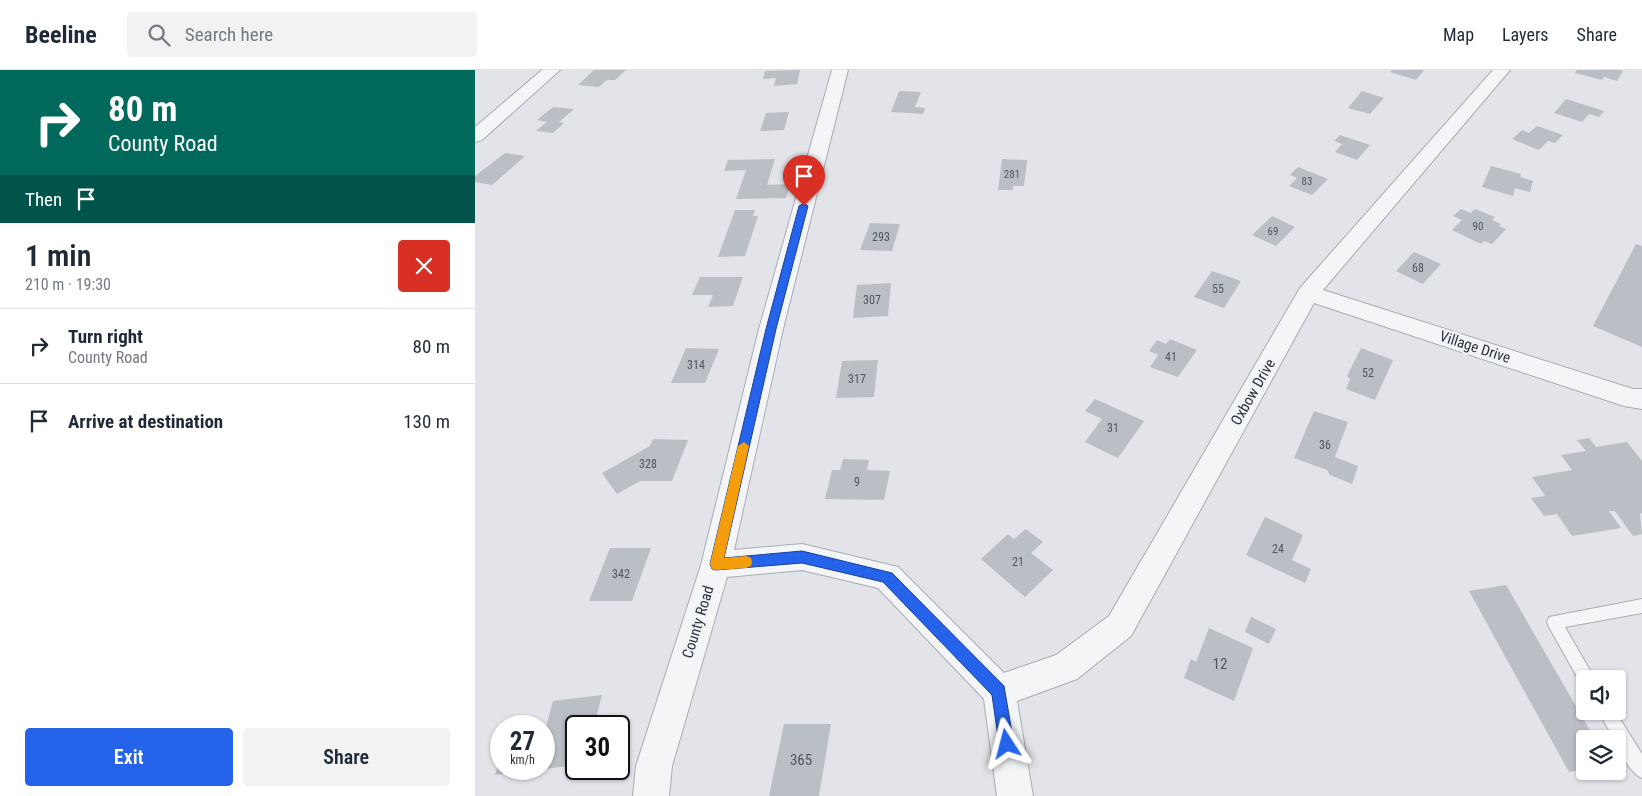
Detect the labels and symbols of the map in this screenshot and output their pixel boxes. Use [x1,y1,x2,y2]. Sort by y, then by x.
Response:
pin [783,155,825,206]
house number: 281 [1004,168,1020,181]
house number: 83 [1302,175,1312,188]
house number: 90 [1473,220,1483,233]
house number: 69 [1268,225,1278,238]
house number: 293 [872,230,890,244]
house number: 68 [1412,261,1424,275]
house number: 55 [1212,282,1224,296]
house number: 307 [863,293,881,307]
street label: Village Drive [1437,327,1513,367]
house number: 41 [1165,350,1177,364]
street label: Oxbow Drive [1227,356,1279,428]
house number: 314 [687,358,705,372]
house number: 52 [1362,366,1374,380]
house number: 317 [848,372,866,386]
house number: 31 [1107,421,1119,435]
house number: 36 [1319,438,1331,452]
house number: 328 [639,457,657,471]
house number: 9 [854,475,860,489]
house number: 24 [1272,542,1284,556]
house number: 21 [1012,555,1024,569]
house number: 342 [612,567,630,581]
street label: County Road [678,584,718,660]
house number: 12 [1213,655,1227,673]
speed limit sign: 30 [565,715,630,780]
position arrow [980,717,1032,769]
house number: 365 [790,751,812,769]

